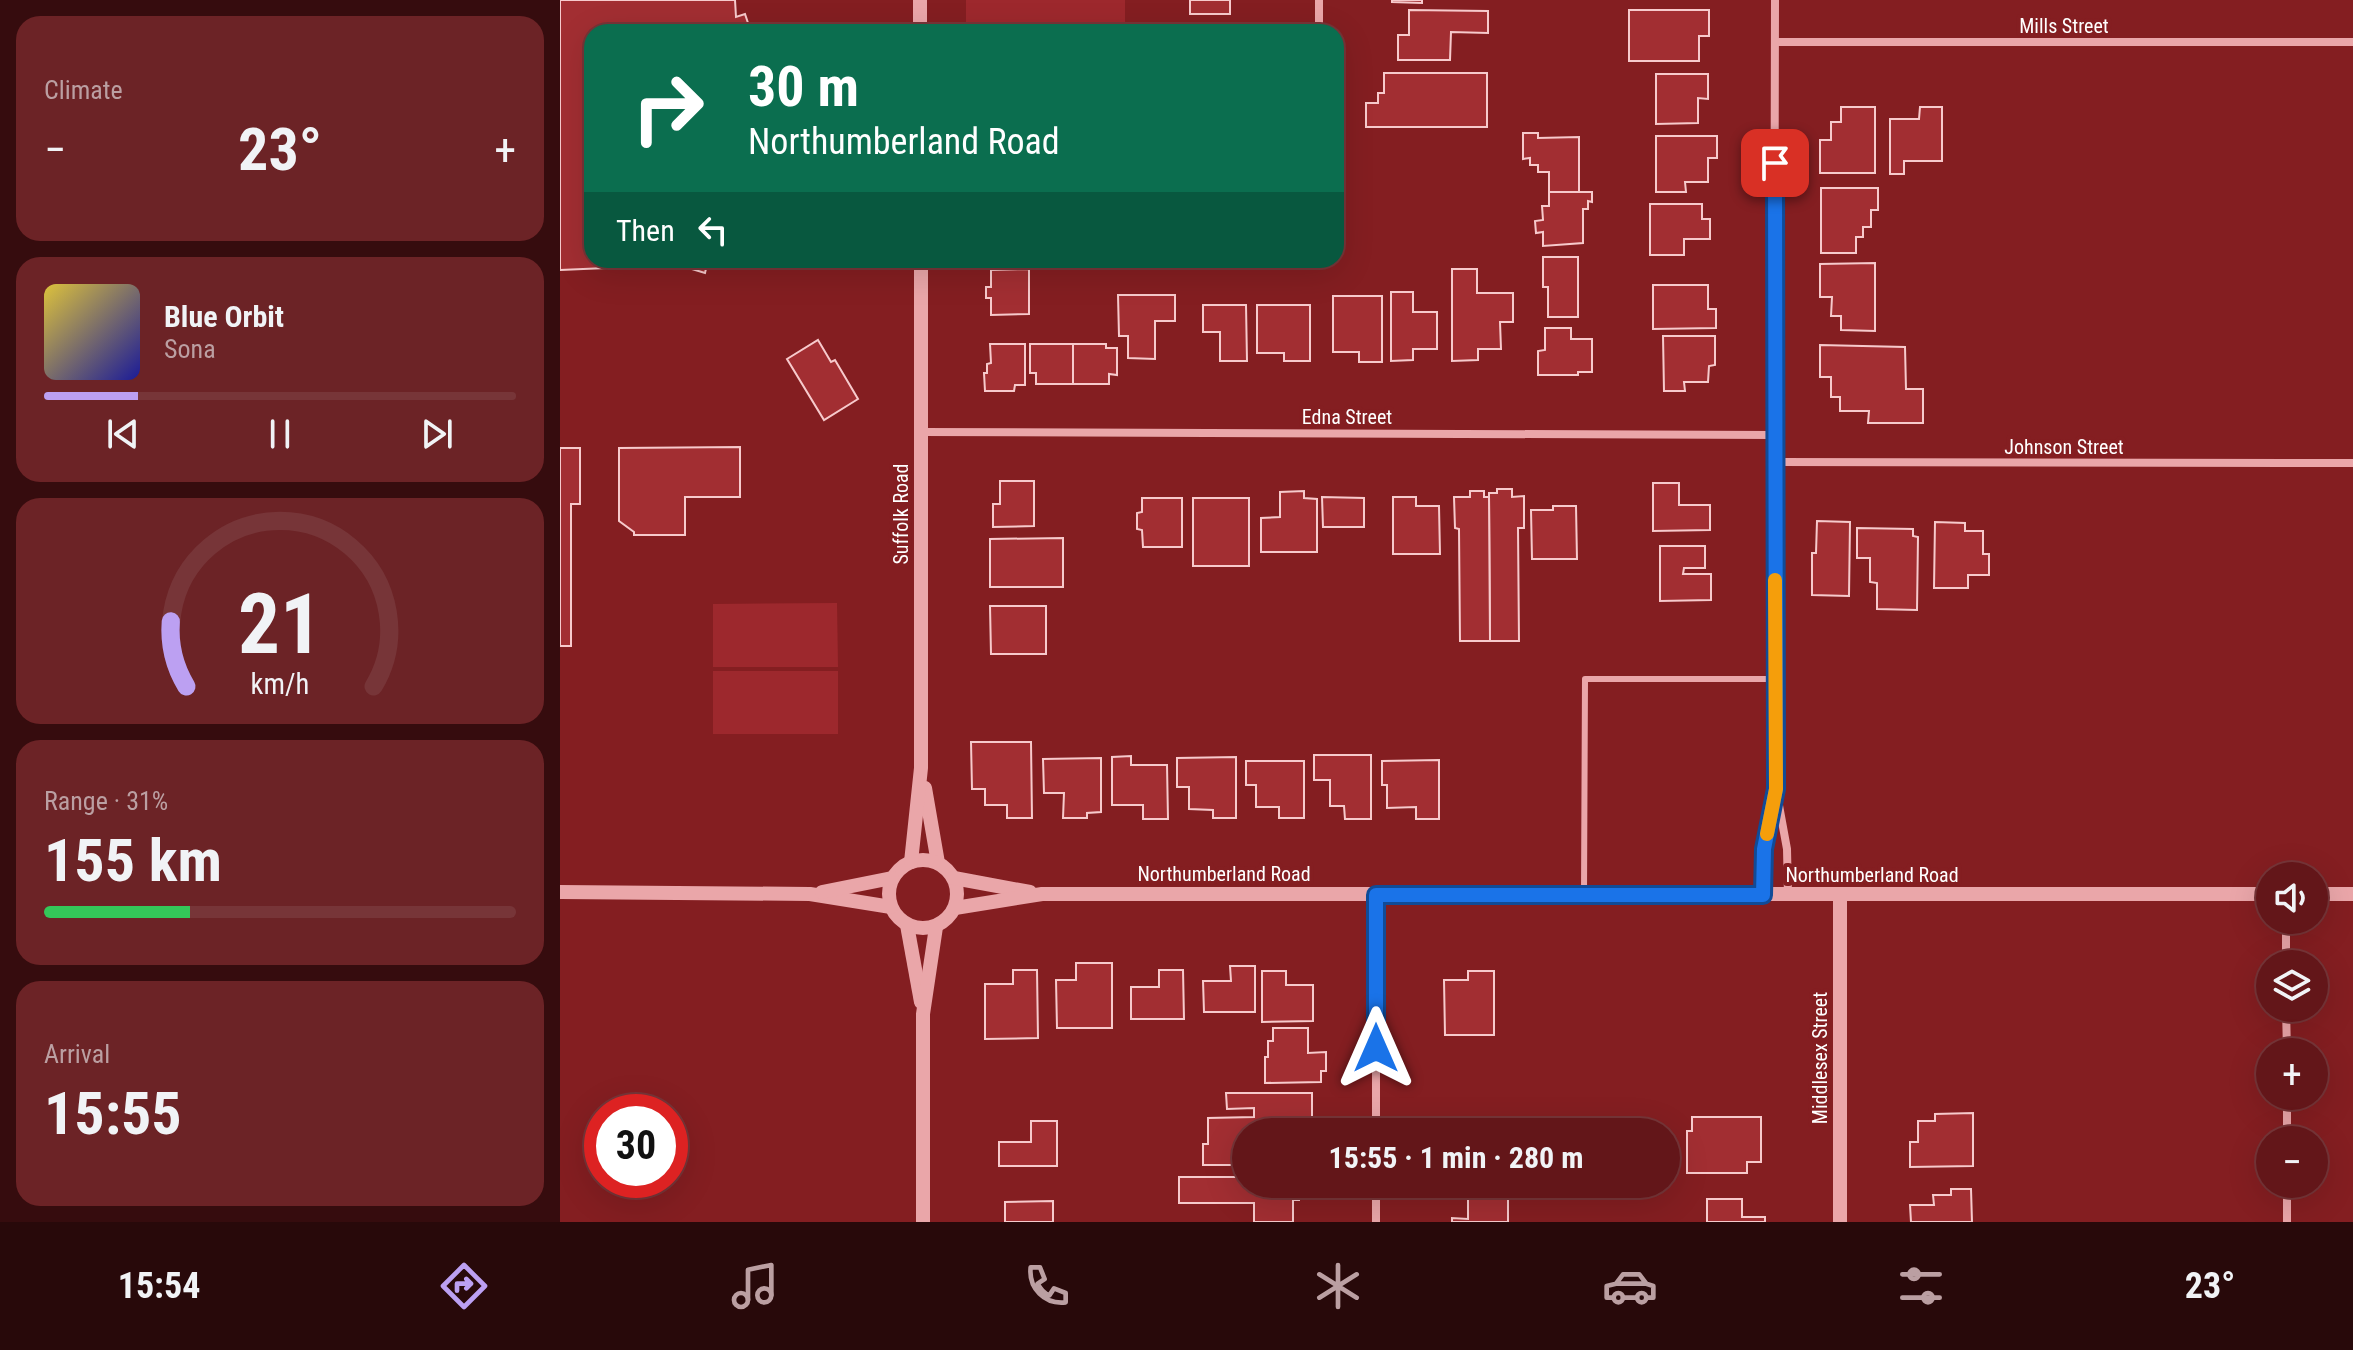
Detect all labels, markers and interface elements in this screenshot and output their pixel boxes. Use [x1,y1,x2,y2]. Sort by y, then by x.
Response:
street label: Mills Street [2019,14,2109,38]
text: 30 m [748,54,859,120]
icon: right [616,56,720,160]
text: Climate [44,75,123,105]
text: 23° [238,114,322,185]
text: Northumberland Road [748,121,1060,163]
text: − [44,124,66,176]
text: + [494,124,516,176]
pin [1741,129,1809,197]
icon: arrive [1753,141,1797,185]
icon: left [691,208,735,252]
text: Then [616,213,675,248]
text: Blue Orbit [164,299,284,334]
text: Sona [164,334,216,364]
street label: Edna Street [1302,405,1392,429]
icon: previous [101,412,145,456]
icon: pause [258,412,302,456]
icon: next [415,412,459,456]
street label: Johnson Street [2004,435,2124,459]
street label: Suffolk Road [889,463,913,565]
text: 21 [238,576,322,673]
text: km/h [251,667,309,701]
text: Range · 31% [44,786,168,816]
text: 155 km [44,825,222,896]
street label: Northumberland Road [1137,862,1311,886]
map controls [2256,862,2328,1198]
button: sound [2256,862,2328,934]
street label: Northumberland Road [1785,863,1959,887]
button: layers [2256,950,2328,1022]
street label: Middlesex Street [1808,992,1832,1124]
position arrow [1334,1006,1418,1090]
button: + [2256,1038,2328,1110]
text: Arrival [44,1039,110,1069]
text: 15:55 [44,1078,182,1149]
speed limit sign: 30 [584,1094,688,1198]
button: − [2256,1126,2328,1198]
text: 15:55 · 1 min · 280 m [1329,1140,1583,1175]
icon: directions [436,1258,492,1314]
icon: music [727,1258,783,1314]
icon: phone [1019,1258,1075,1314]
icon: climate [1310,1258,1366,1314]
icon: car [1602,1258,1658,1314]
icon: filters [1893,1258,1949,1314]
text: 15:54 [118,1265,200,1307]
text: 23° [2185,1265,2235,1307]

